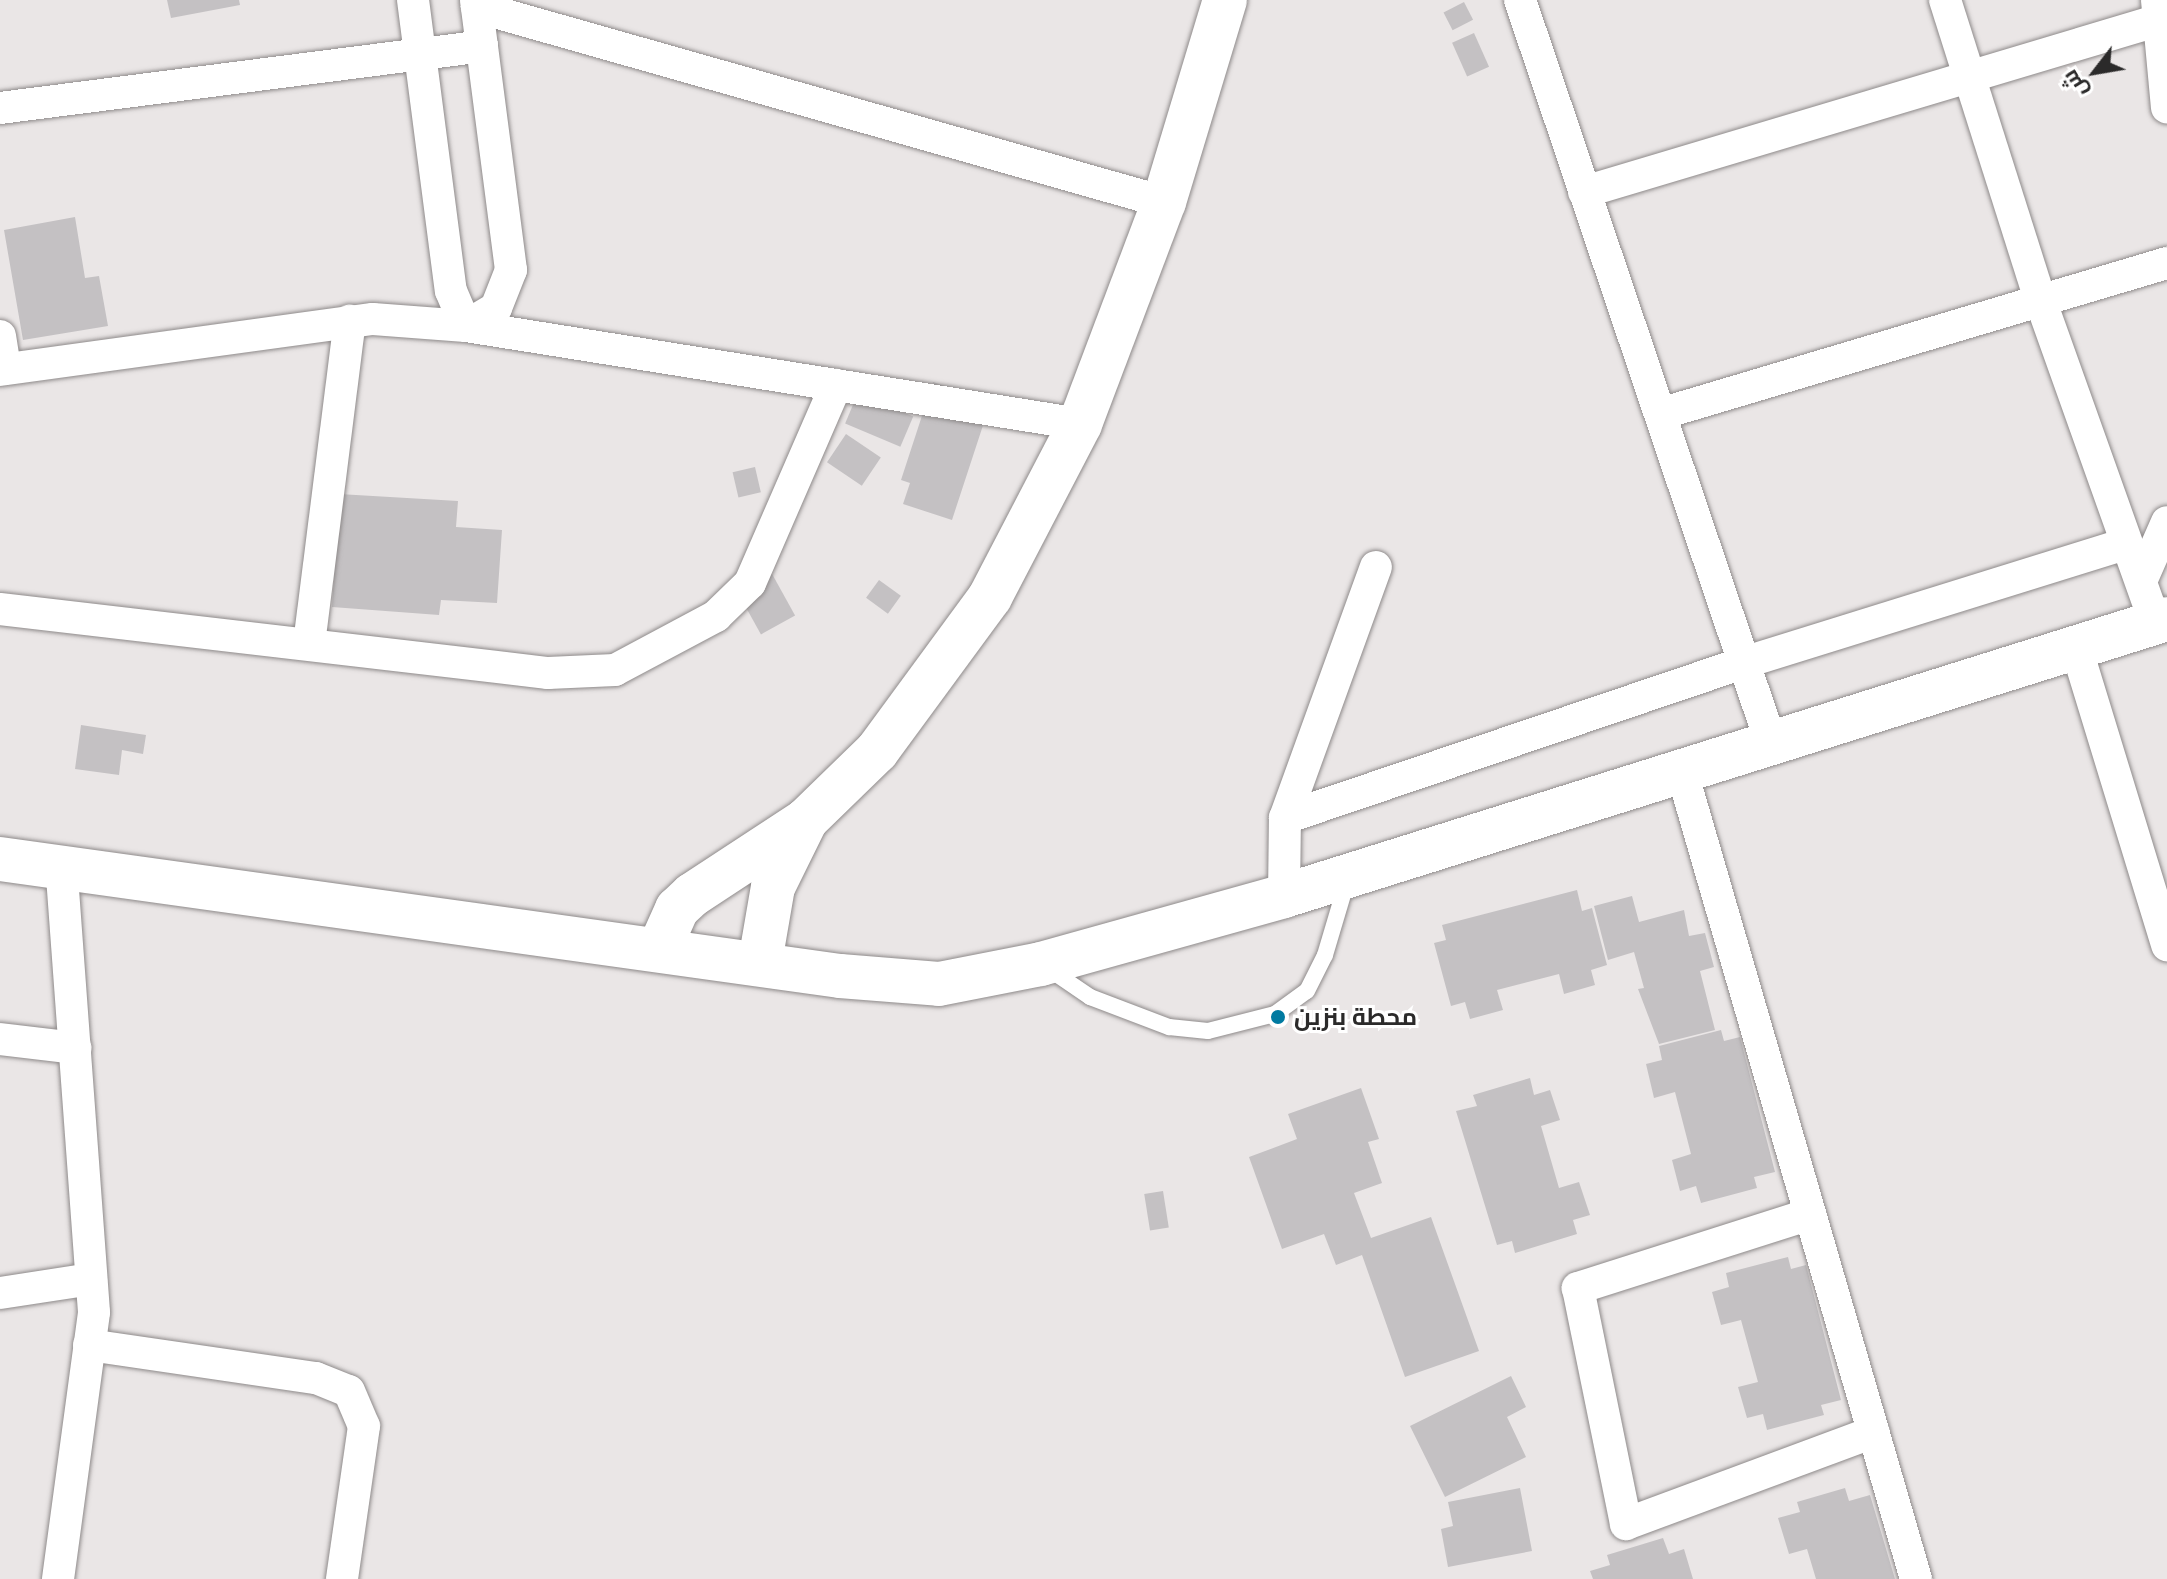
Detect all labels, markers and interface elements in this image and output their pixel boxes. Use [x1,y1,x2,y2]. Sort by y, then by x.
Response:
north arrow [2055,32,2135,112]
text: ش [2056,66,2093,103]
place label: محطة بنزين [1294,1003,1417,1031]
marker: محطة بنزين [1269,1008,1287,1026]

